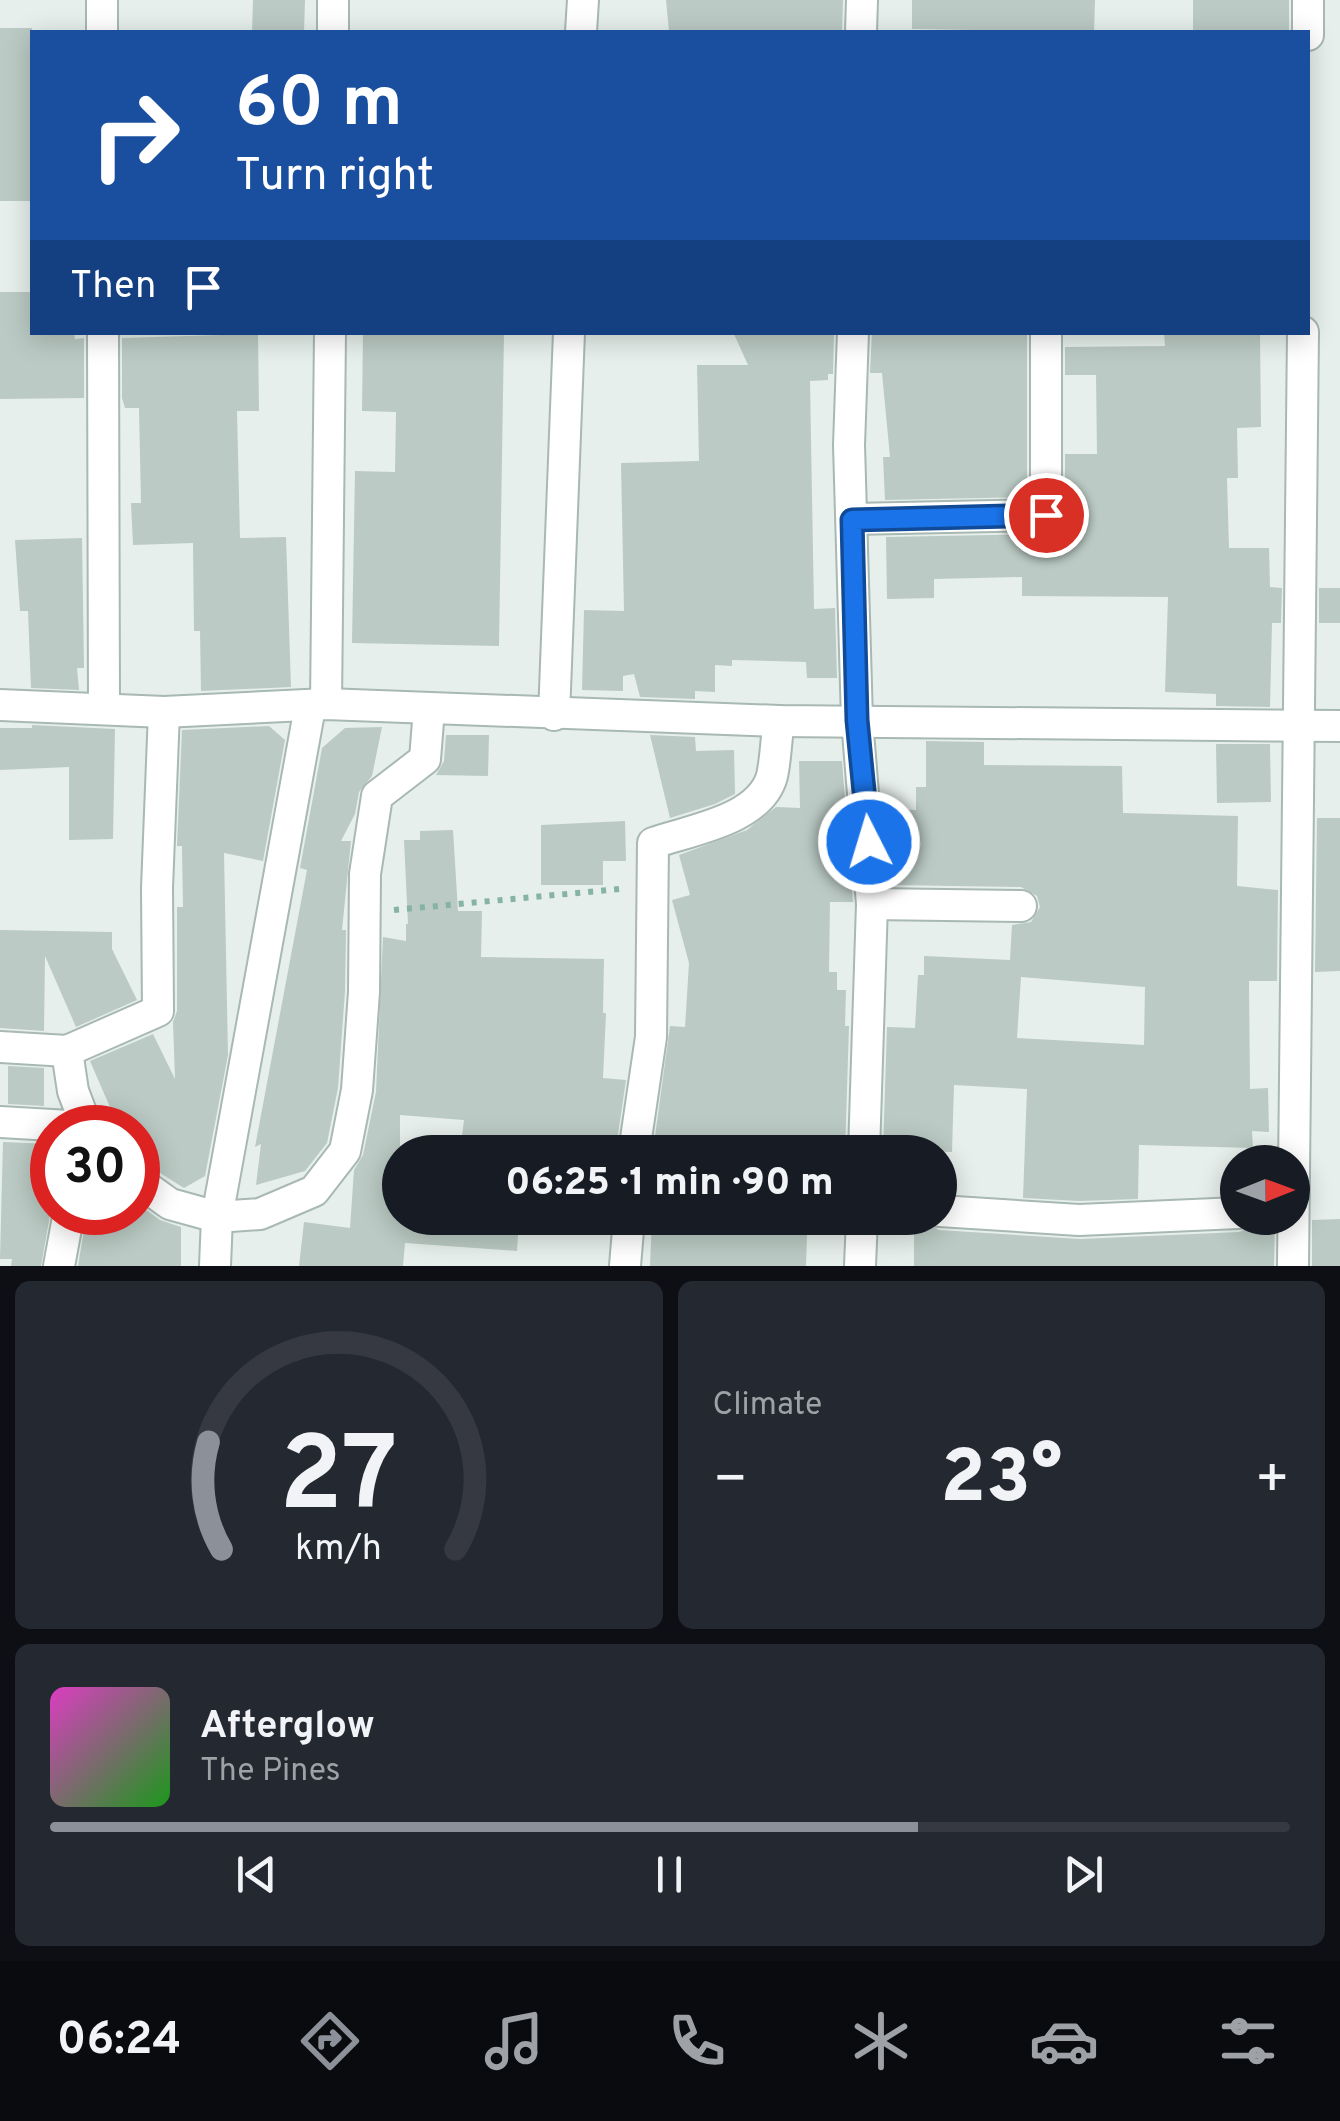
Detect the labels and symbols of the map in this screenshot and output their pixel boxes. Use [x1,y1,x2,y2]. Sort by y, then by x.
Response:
pin [1004,473,1089,558]
position arrow [817,790,921,894]
speed limit sign: 30 [30,1105,160,1235]
north arrow [1220,1145,1310,1235]

